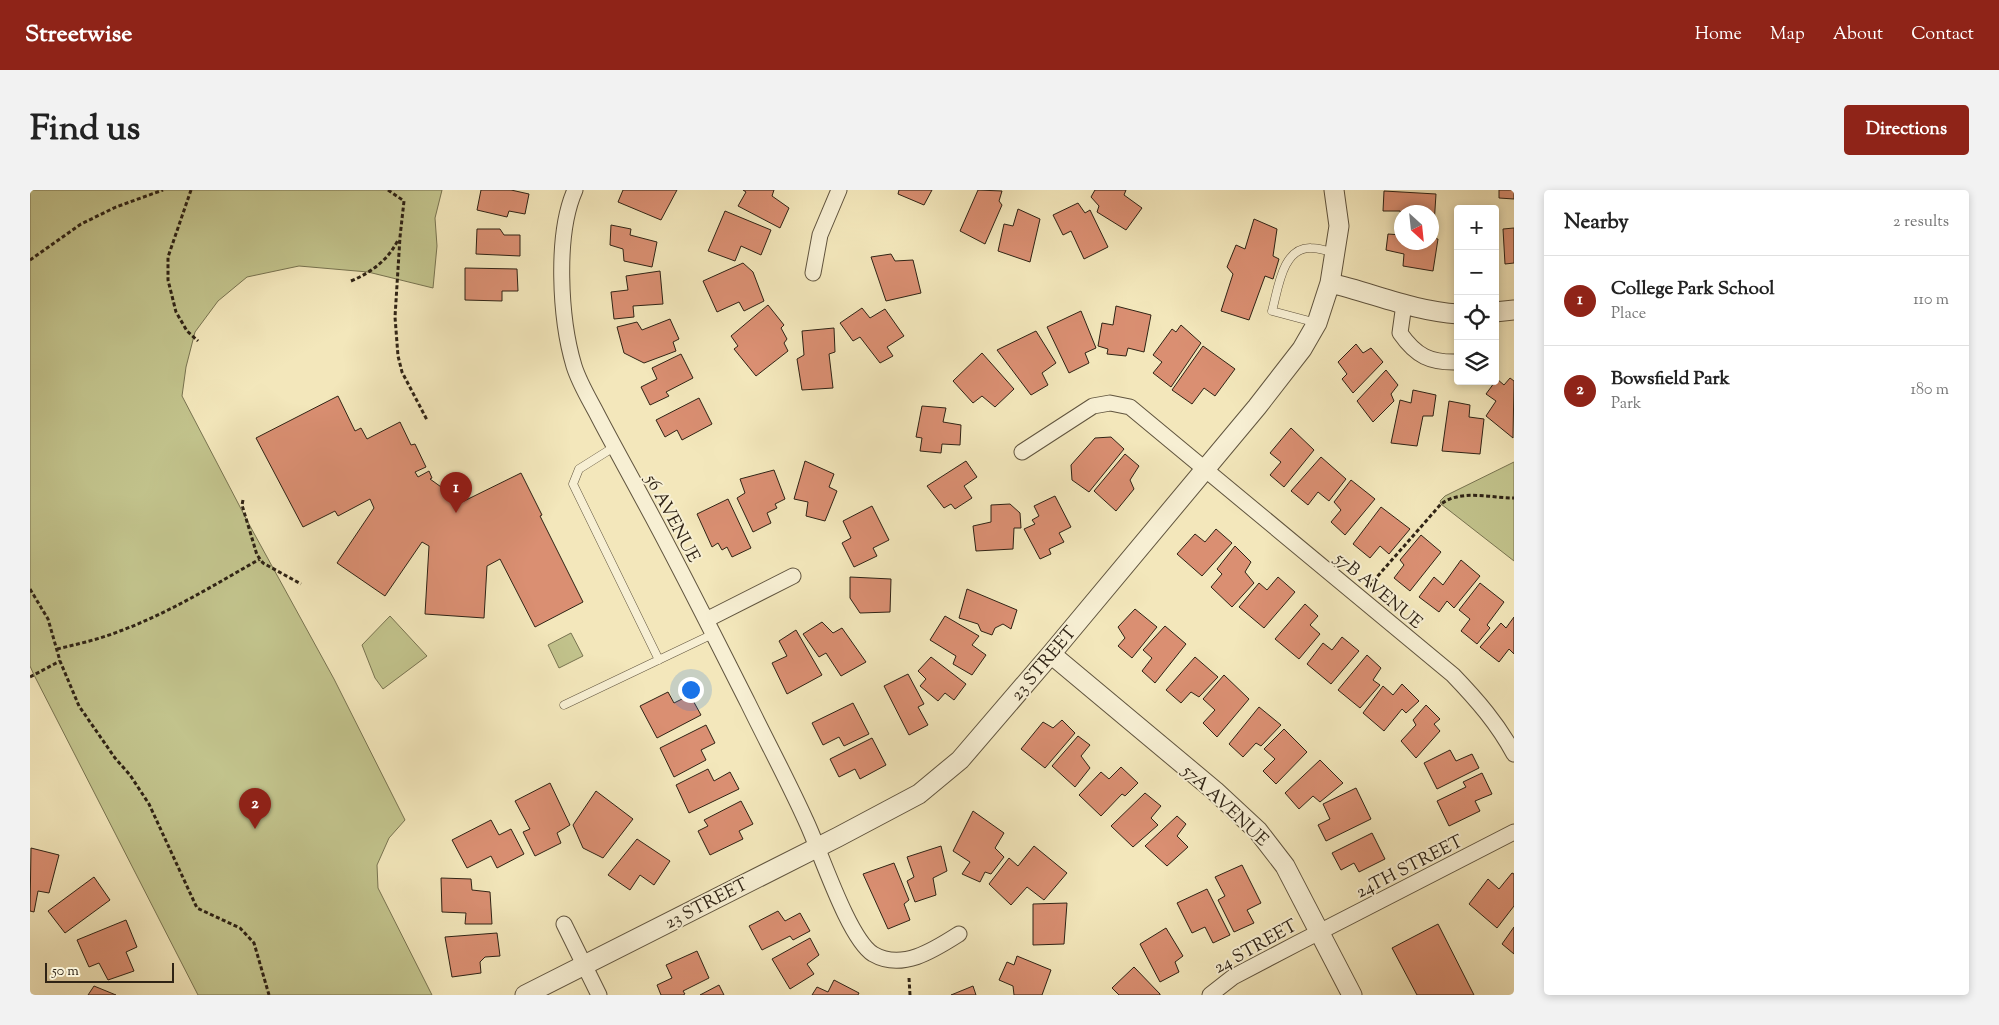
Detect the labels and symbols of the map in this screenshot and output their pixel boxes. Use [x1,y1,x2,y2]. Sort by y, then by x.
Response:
north arrow [1394,205,1439,250]
street label: 56 AVENUE [637,469,705,568]
pin: 1 [440,472,472,513]
street label: 57B AVENUE [1327,546,1427,636]
street label: 23 STREET [1006,621,1084,707]
your location [678,677,704,703]
street label: 57A AVENUE [1175,759,1274,853]
pin: 2 [239,788,271,829]
street label: 24TH STREET [1352,829,1468,906]
street label: 23 STREET [661,873,753,937]
street label: 24 STREET [1209,914,1303,981]
scale bar [45,960,174,983]

